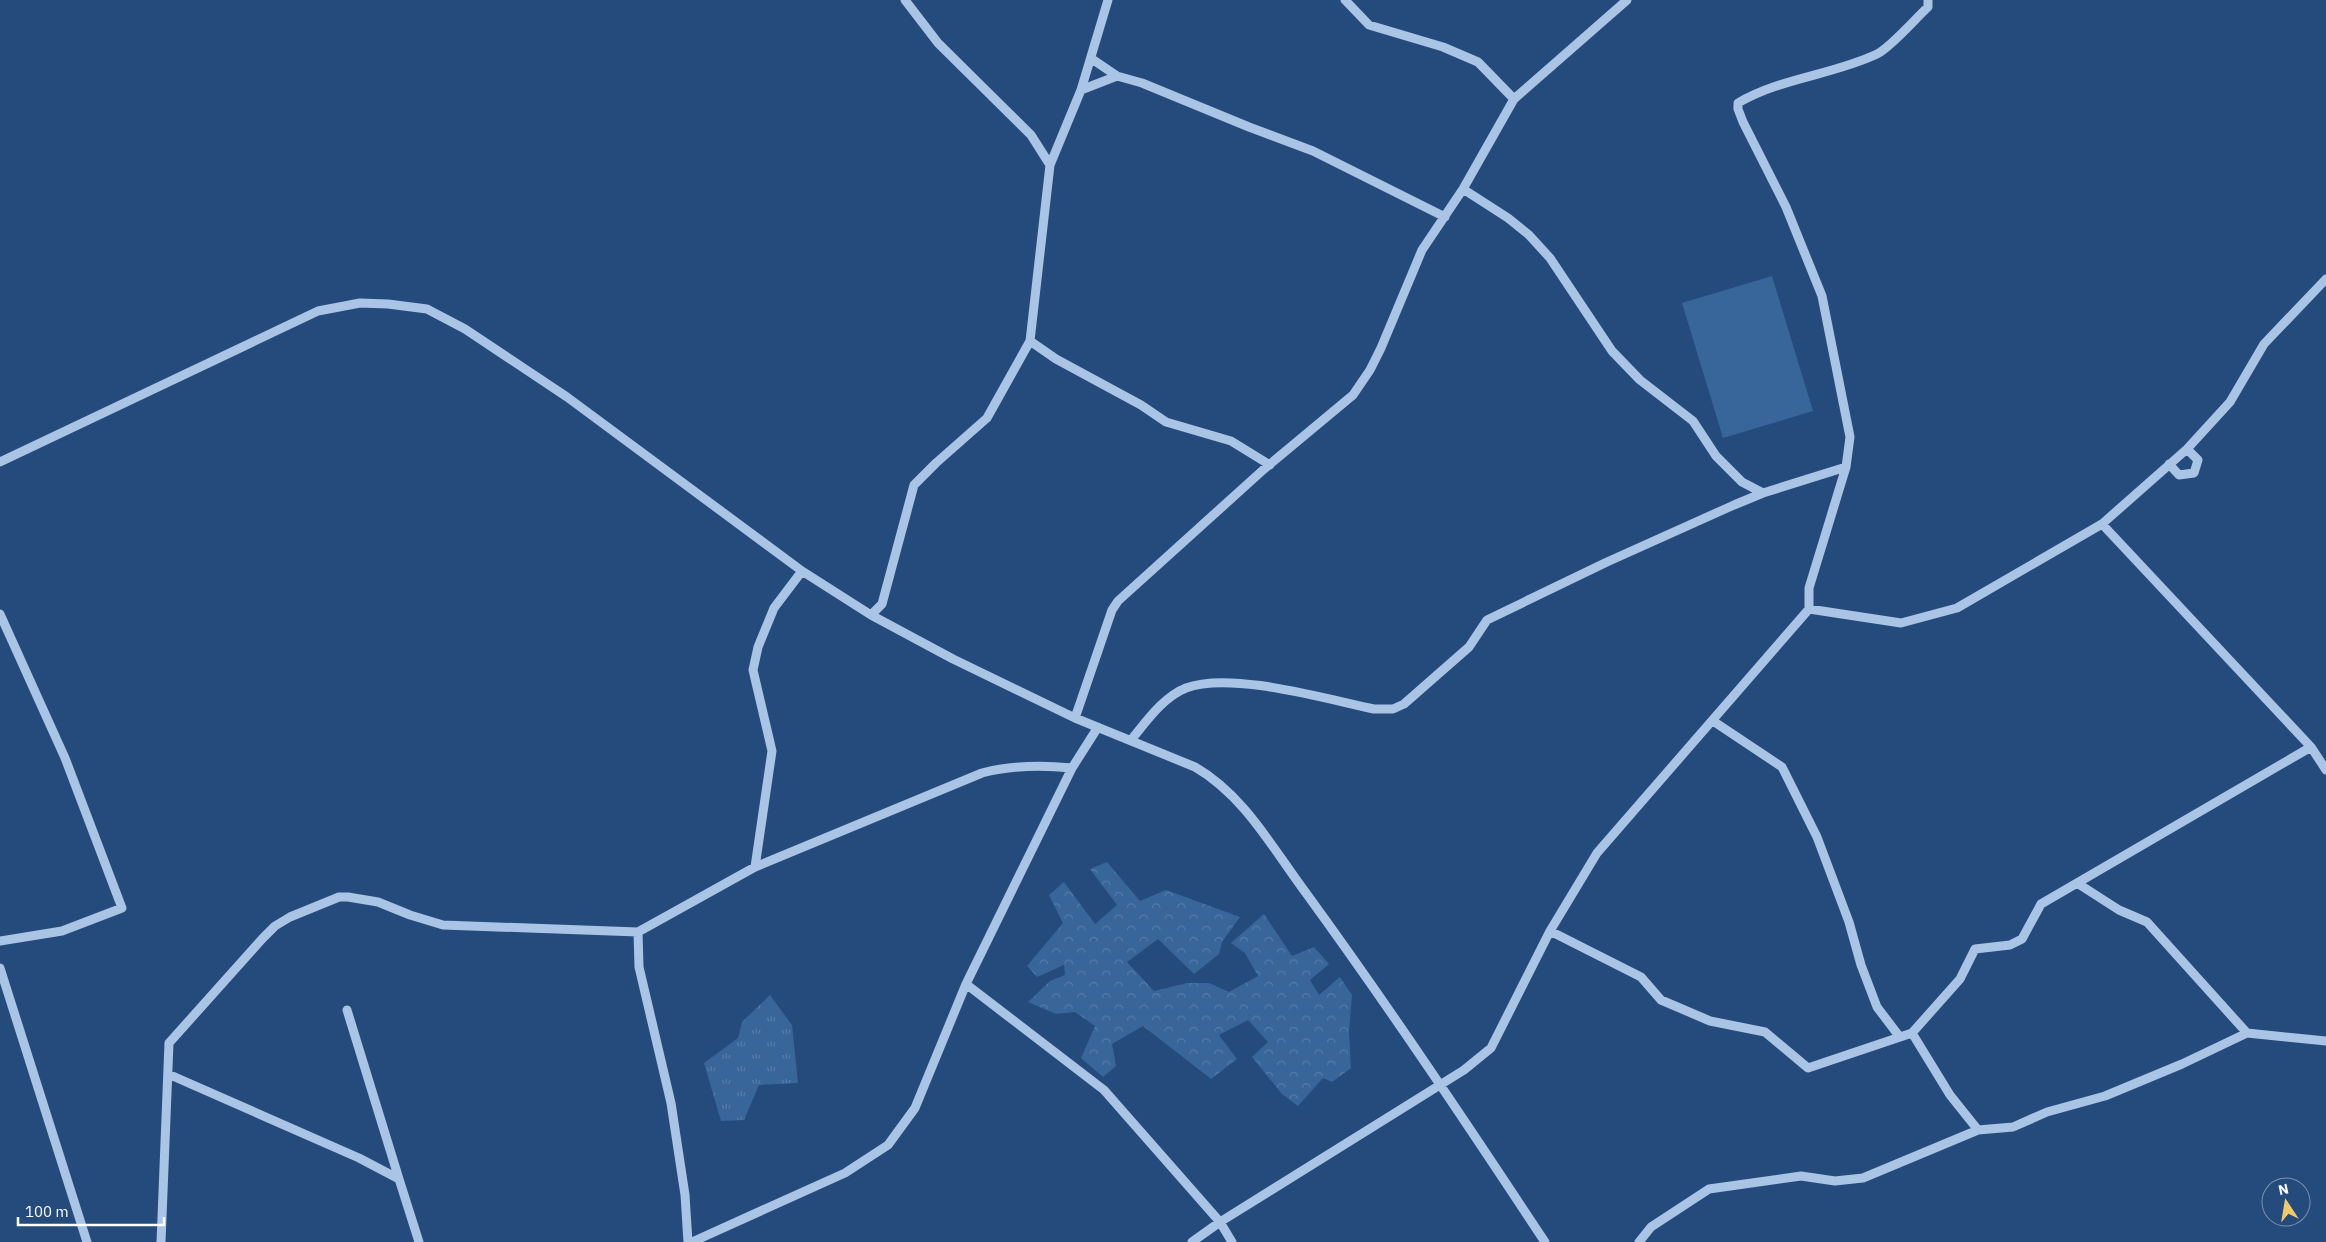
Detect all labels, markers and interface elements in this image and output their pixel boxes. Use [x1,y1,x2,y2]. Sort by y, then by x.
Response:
north arrow [2261,1177,2311,1227]
text: N [2276,1179,2290,1199]
scale bar [18,1194,164,1226]
text: 100 m [25,1202,69,1221]

